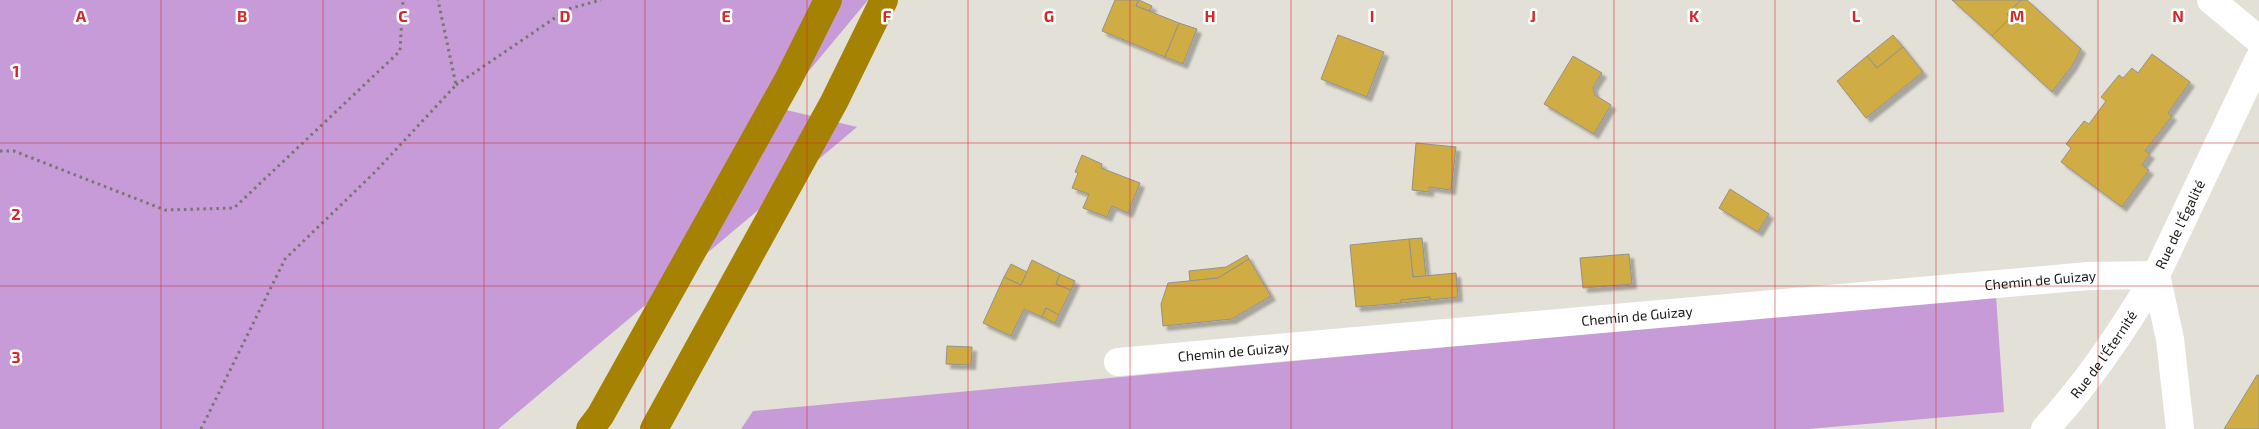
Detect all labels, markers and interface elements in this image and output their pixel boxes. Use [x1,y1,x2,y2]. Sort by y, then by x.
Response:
text: A [76,6,87,25]
text: B [237,6,247,25]
text: C [398,6,408,25]
text: D [560,6,571,25]
text: E [721,6,731,25]
text: F [883,6,892,25]
text: G [1044,6,1054,25]
text: H [1204,6,1216,25]
text: I [1370,6,1374,25]
text: J [1530,6,1536,25]
text: K [1689,6,1700,25]
text: L [1852,6,1861,25]
text: M [2010,6,2024,25]
text: N [2172,6,2184,25]
text: 1 [13,61,19,80]
street label: Rue de l'Égalité [2151,177,2208,272]
text: 2 [11,204,21,223]
street label: Chemin de Guizay [1984,267,2097,293]
street label: Chemin de Guizay [1580,302,1694,329]
street label: Rue de l'Éternité [2066,307,2140,401]
street label: Chemin de Guizay [1177,338,1291,365]
text: 3 [11,347,21,366]

